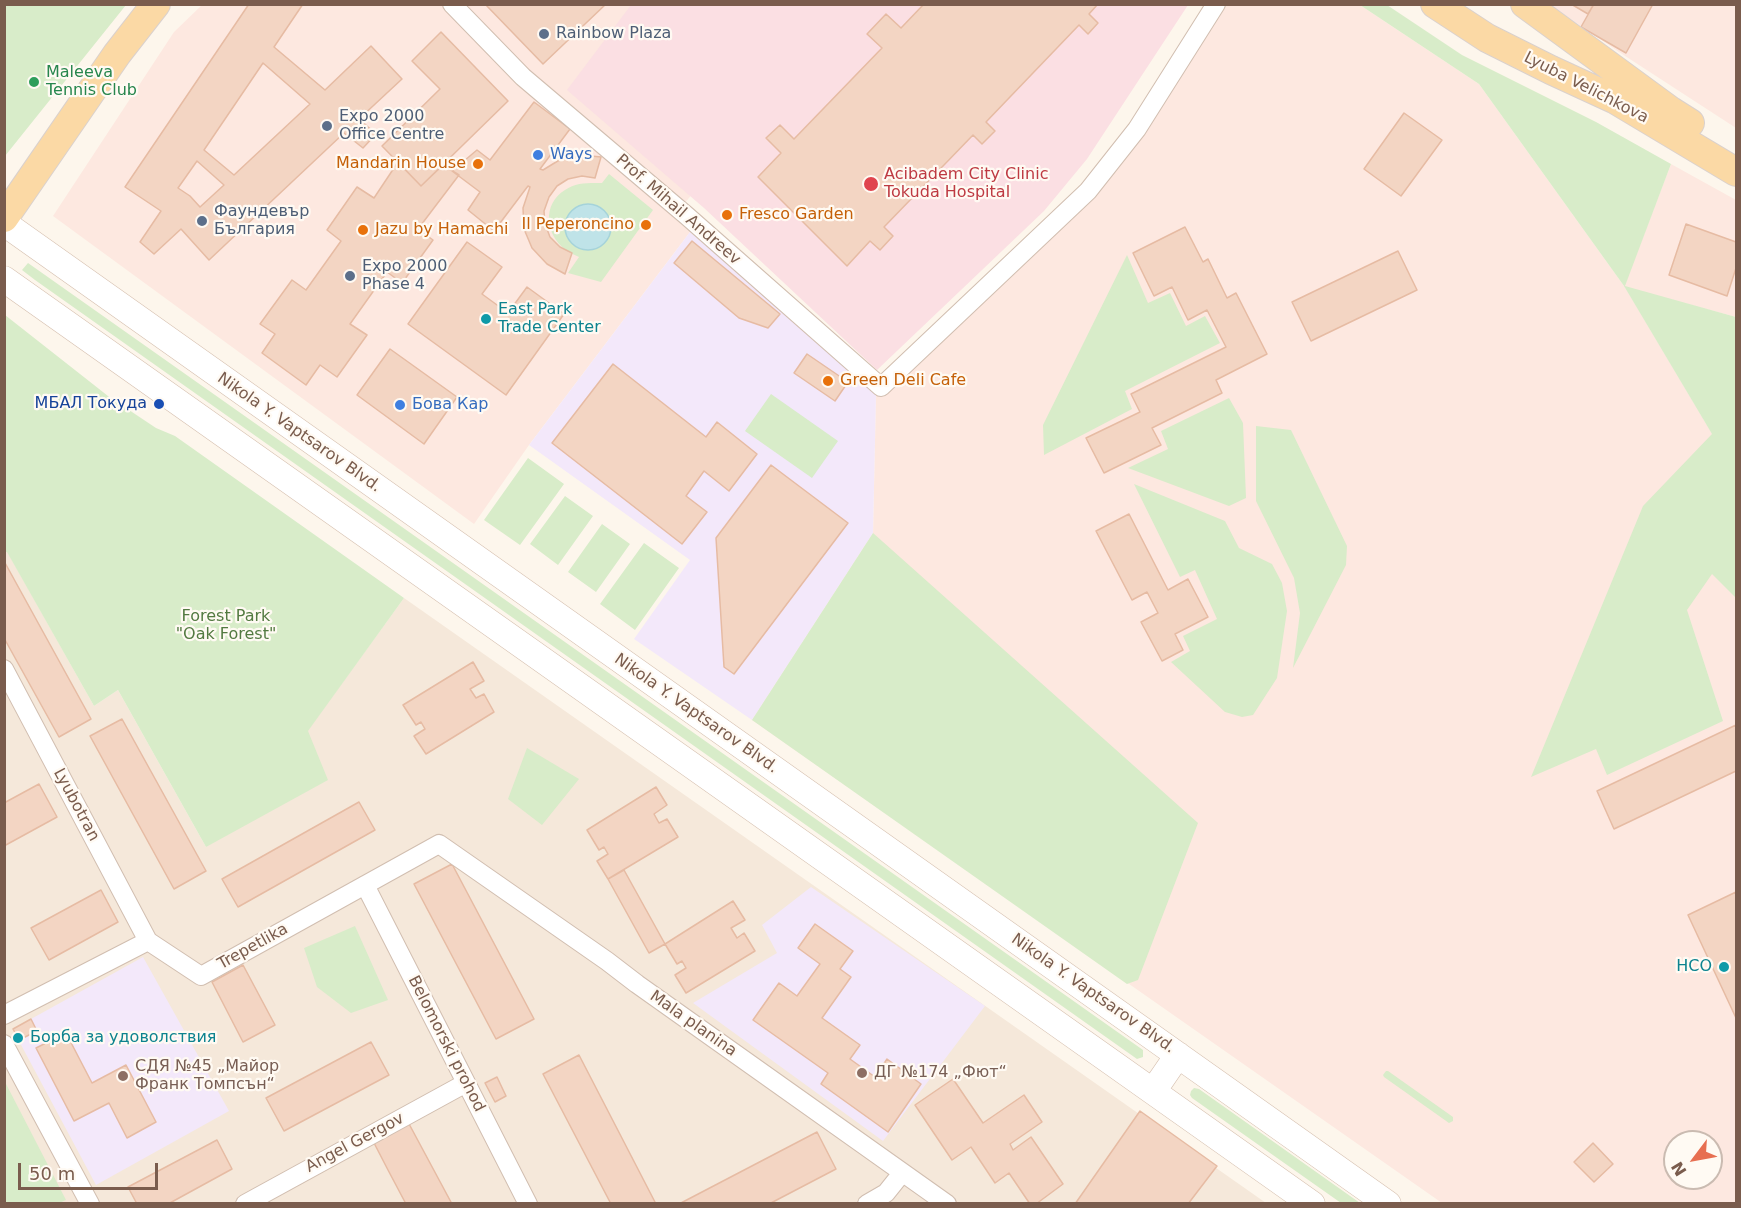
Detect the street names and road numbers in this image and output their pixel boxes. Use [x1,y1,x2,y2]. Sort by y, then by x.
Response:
street label: Lyuba Velichkova [1521,48,1651,128]
street label: Prof. Mihail Andreev [612,151,744,269]
street label: Nikola Y. Vaptsarov Blvd. [213,369,385,497]
street label: Nikola Y. Vaptsarov Blvd. [610,650,782,778]
street label: Lyubotran [49,765,103,845]
street label: Trepetlika [214,920,292,974]
street label: Nikola Y. Vaptsarov Blvd. [1007,930,1179,1058]
street label: Belomorski prohod [403,973,489,1115]
street label: Mala planina [646,987,740,1061]
street label: Angel Gergov [303,1109,407,1177]

